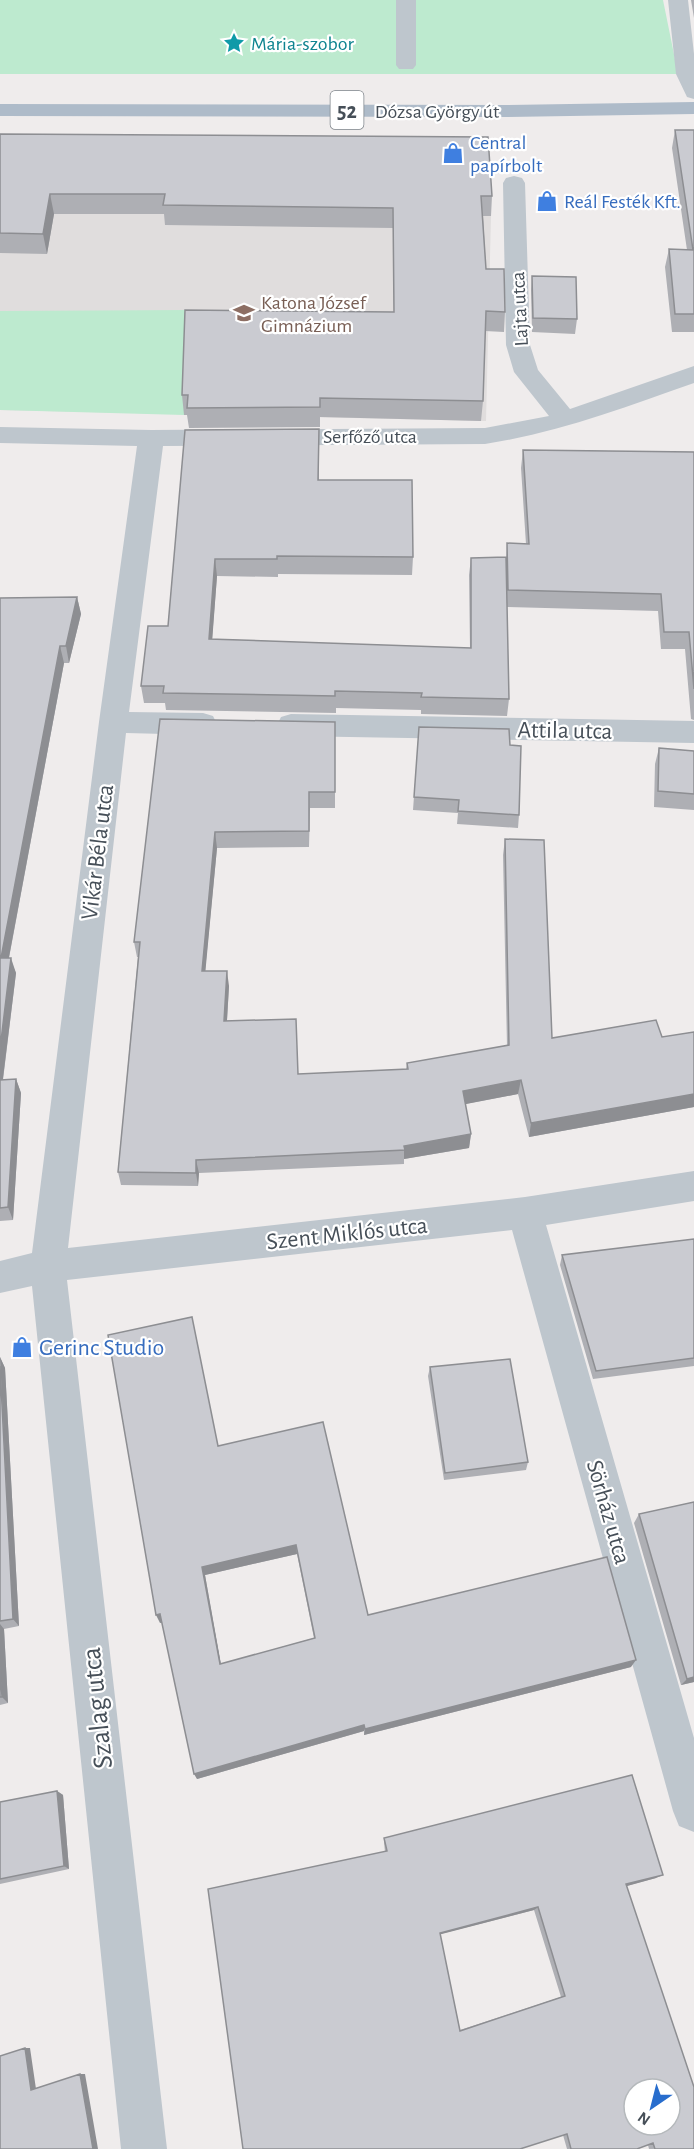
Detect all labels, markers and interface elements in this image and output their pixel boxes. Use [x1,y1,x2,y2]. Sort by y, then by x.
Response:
place icon: Mária-szobor [222,31,246,55]
place label: Mária-szobor [251,34,354,54]
road number: 52 [330,91,364,129]
street label: Dózsa György út [375,102,500,122]
place label: Central papírbolt [470,133,543,176]
shop icon: Central papírbolt [441,141,465,165]
shop icon: Reál Festék Kft. [535,189,559,213]
place label: Reál Festék Kft. [564,192,681,212]
street label: Lajta utca [508,271,532,347]
place label: Katona József Gimnázium [261,293,367,336]
school or university icon: Katona József Gimnázium [232,301,256,325]
street label: Serfőző utca [323,427,417,447]
street label: Attila utca [517,718,613,744]
street label: Vikár Béla utca [78,783,118,921]
street label: Szent Miklós utca [265,1214,429,1254]
shop icon: Gerinc Studio [10,1335,34,1359]
place label: Gerinc Studio [39,1336,164,1360]
street label: Sörház utca [582,1457,634,1567]
street label: Szalag utca [78,1646,118,1770]
north arrow [622,2077,682,2137]
text: N [635,2109,653,2128]

